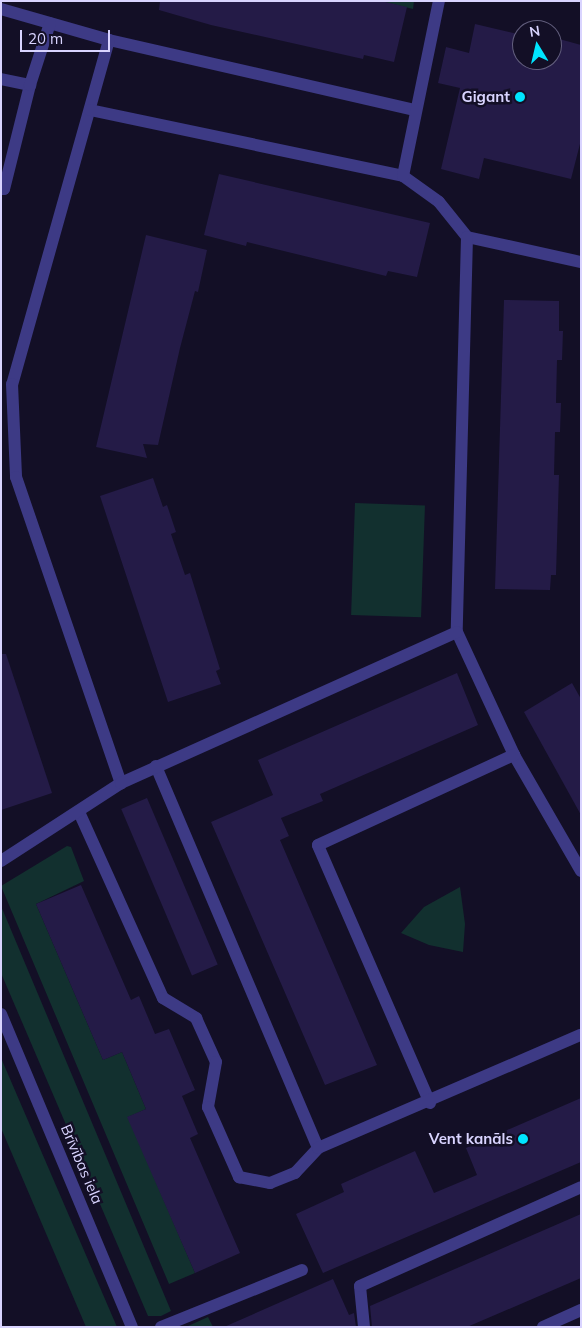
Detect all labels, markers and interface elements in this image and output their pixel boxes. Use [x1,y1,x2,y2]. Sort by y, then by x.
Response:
scale bar [22,20,112,52]
north arrow [512,20,562,70]
text: N [528,21,541,41]
text: 20 m [28,29,63,48]
place label: Gigant [462,88,510,106]
marker: Gigant [514,91,526,103]
street label: Brīvības iela [57,1122,107,1206]
place label: Vent kanāls [429,1130,513,1148]
marker: Vent kanāls [517,1133,529,1145]

